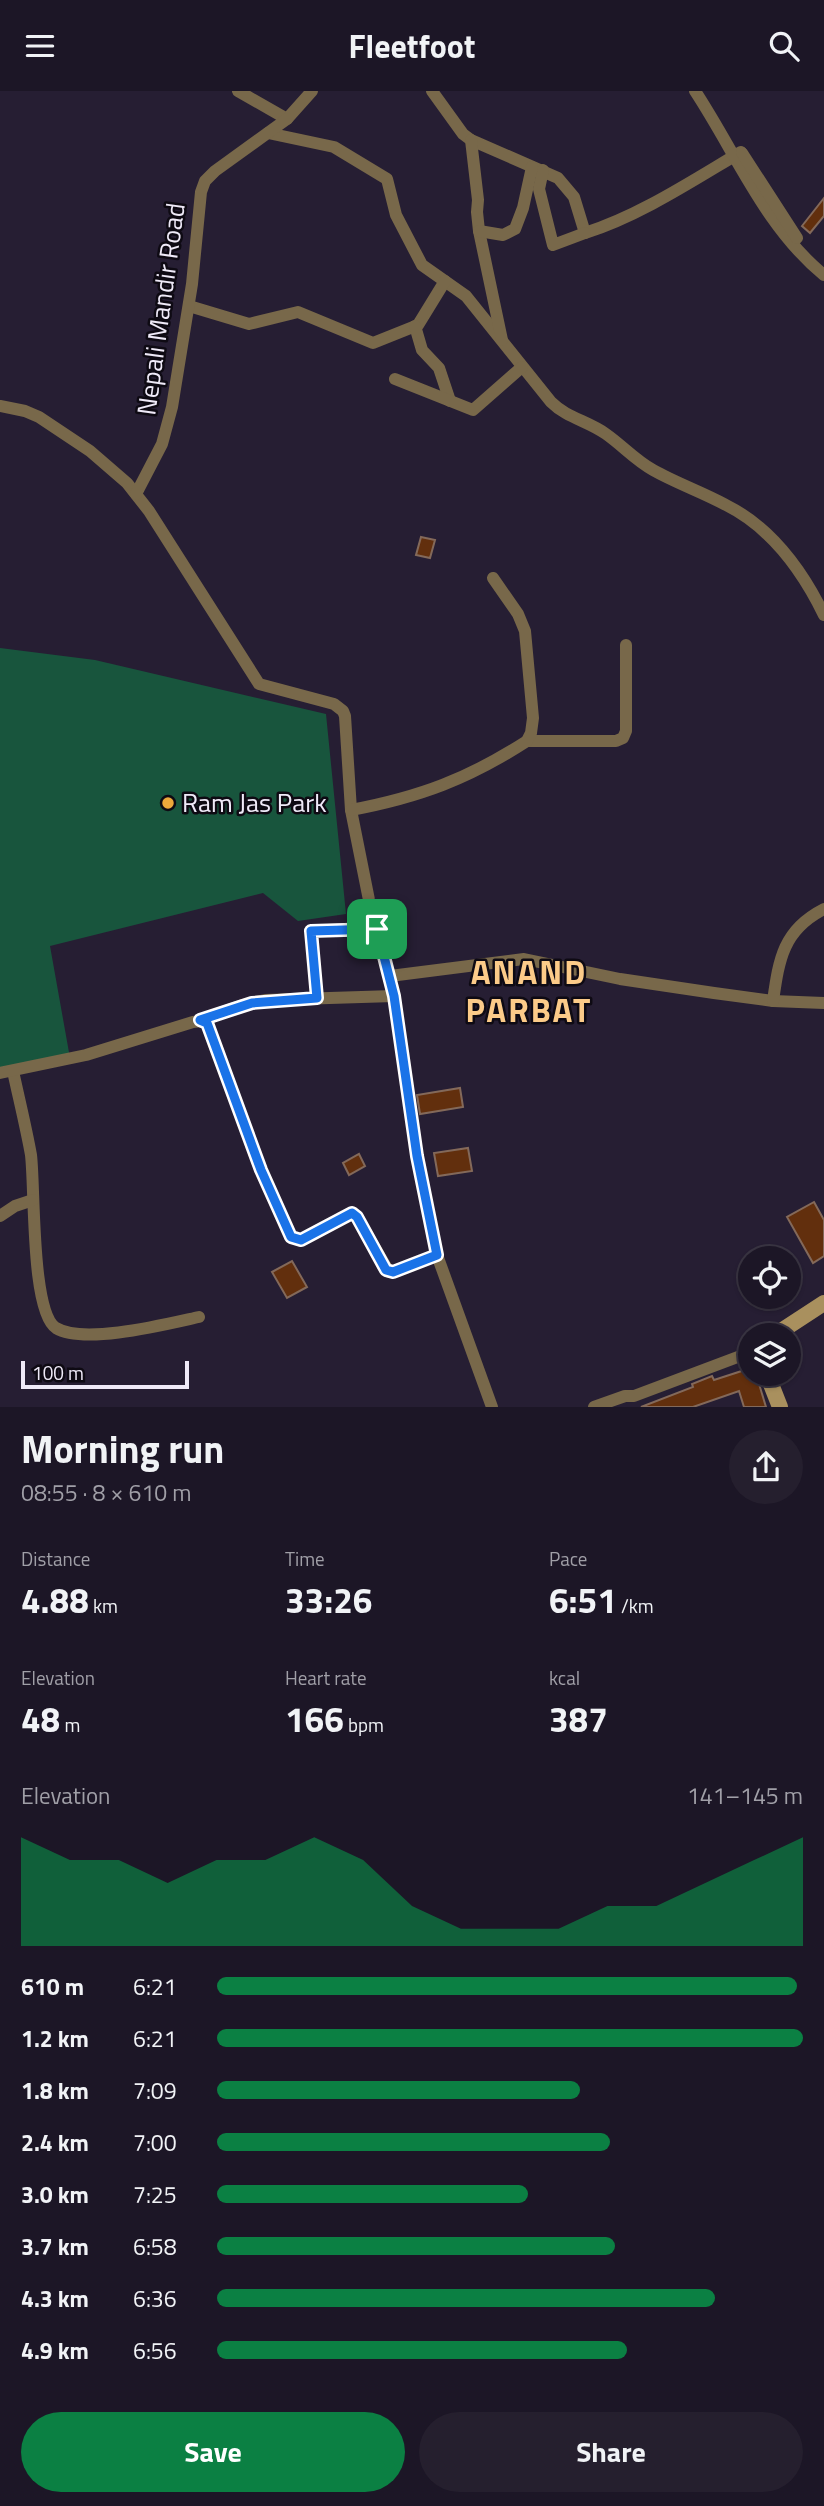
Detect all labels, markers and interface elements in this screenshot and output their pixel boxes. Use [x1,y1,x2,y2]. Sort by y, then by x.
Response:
text: Fleetfoot [349,22,475,70]
icon: menu [21,27,59,65]
icon: search [765,27,803,65]
street label: Nepali Mandir Road [126,200,195,418]
place label: Ram Jas Park [182,783,327,822]
marker: Ram Jas Park [160,795,176,811]
pin [347,899,407,959]
icon: arrive [358,910,396,948]
district label: ANAND PARBAT [466,947,592,1035]
map controls [738,1246,801,1386]
button: locate [738,1246,801,1309]
button: layers [738,1323,801,1386]
scale bar [21,1358,189,1390]
text: 100 m [32,1358,84,1387]
text: Morning run [21,1420,224,1478]
button: share [729,1430,803,1504]
text: 08:55 · 8 × 610 m [21,1475,191,1510]
text: Distance [21,1544,90,1573]
text: Time [285,1544,325,1573]
text: Pace [549,1544,587,1573]
text: 4.88 [21,1573,89,1627]
text: 33:26 [285,1573,372,1627]
text: 6:51 [549,1573,617,1627]
text: km [89,1591,118,1620]
text: /km [617,1591,654,1620]
text: Elevation [21,1663,95,1692]
text: Heart rate [285,1663,367,1692]
text: kcal [549,1663,580,1692]
text: 48 [21,1692,60,1746]
text: 166 [285,1692,344,1746]
text: 387 [549,1692,608,1746]
text: m [60,1710,80,1739]
text: bpm [344,1710,384,1739]
text: Elevation [21,1778,110,1813]
text: 141–145 m [687,1778,803,1813]
text: 610 m [21,1969,84,2004]
text: 6:21 [133,1969,177,2004]
text: 1.2 km [21,2021,89,2056]
text: 6:21 [133,2021,177,2056]
text: 1.8 km [21,2073,89,2108]
text: 7:09 [133,2073,177,2108]
text: 2.4 km [21,2125,89,2160]
text: 7:00 [133,2125,177,2160]
text: 3.0 km [21,2177,89,2212]
text: 7:25 [133,2177,177,2212]
text: 3.7 km [21,2229,89,2264]
text: 6:58 [133,2229,177,2264]
text: 4.3 km [21,2281,89,2316]
text: 6:36 [133,2281,177,2316]
text: 4.9 km [21,2333,89,2368]
text: 6:56 [133,2333,177,2368]
button: Save [21,2412,405,2492]
button: Share [419,2412,803,2492]

